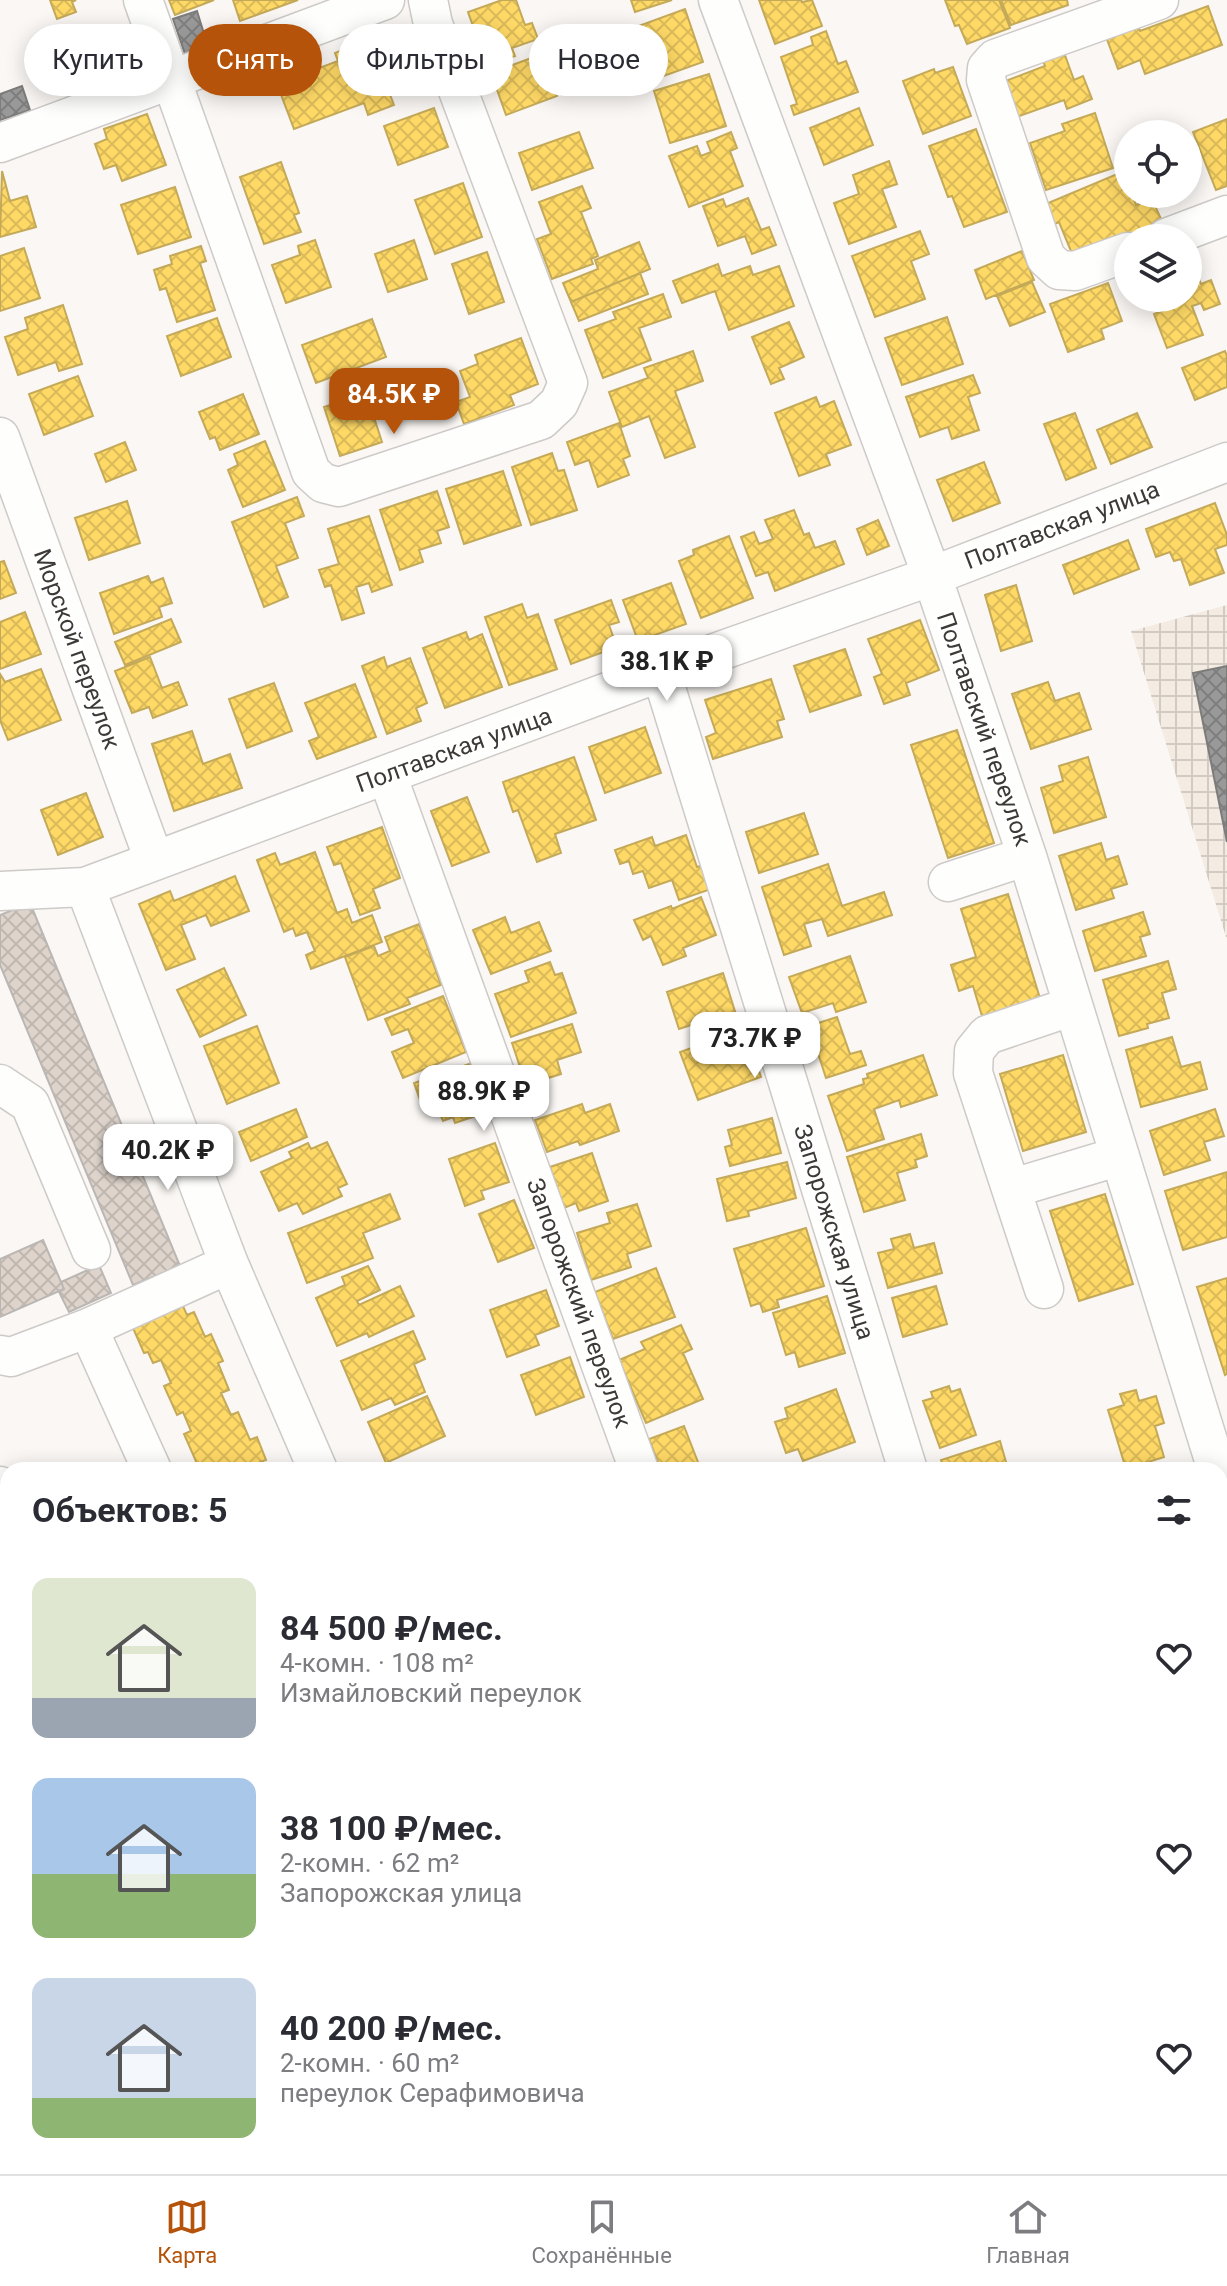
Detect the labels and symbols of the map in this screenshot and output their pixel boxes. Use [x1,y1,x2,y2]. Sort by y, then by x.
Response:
pin: 84.5K ₽ [320,368,468,436]
street label: Полтавская улица [961,475,1163,575]
street label: Морской переулок [28,545,126,753]
street label: Полтавский переулок [931,608,1037,850]
pin: 38.1K ₽ [593,635,741,703]
street label: Полтавская улица [352,702,556,798]
pin: 73.7K ₽ [681,1012,829,1080]
pin: 88.9K ₽ [410,1065,558,1133]
street label: Запорожская улица [788,1121,880,1343]
pin: 40.2K ₽ [94,1124,242,1192]
street label: Запорожский переулок [521,1175,637,1431]

